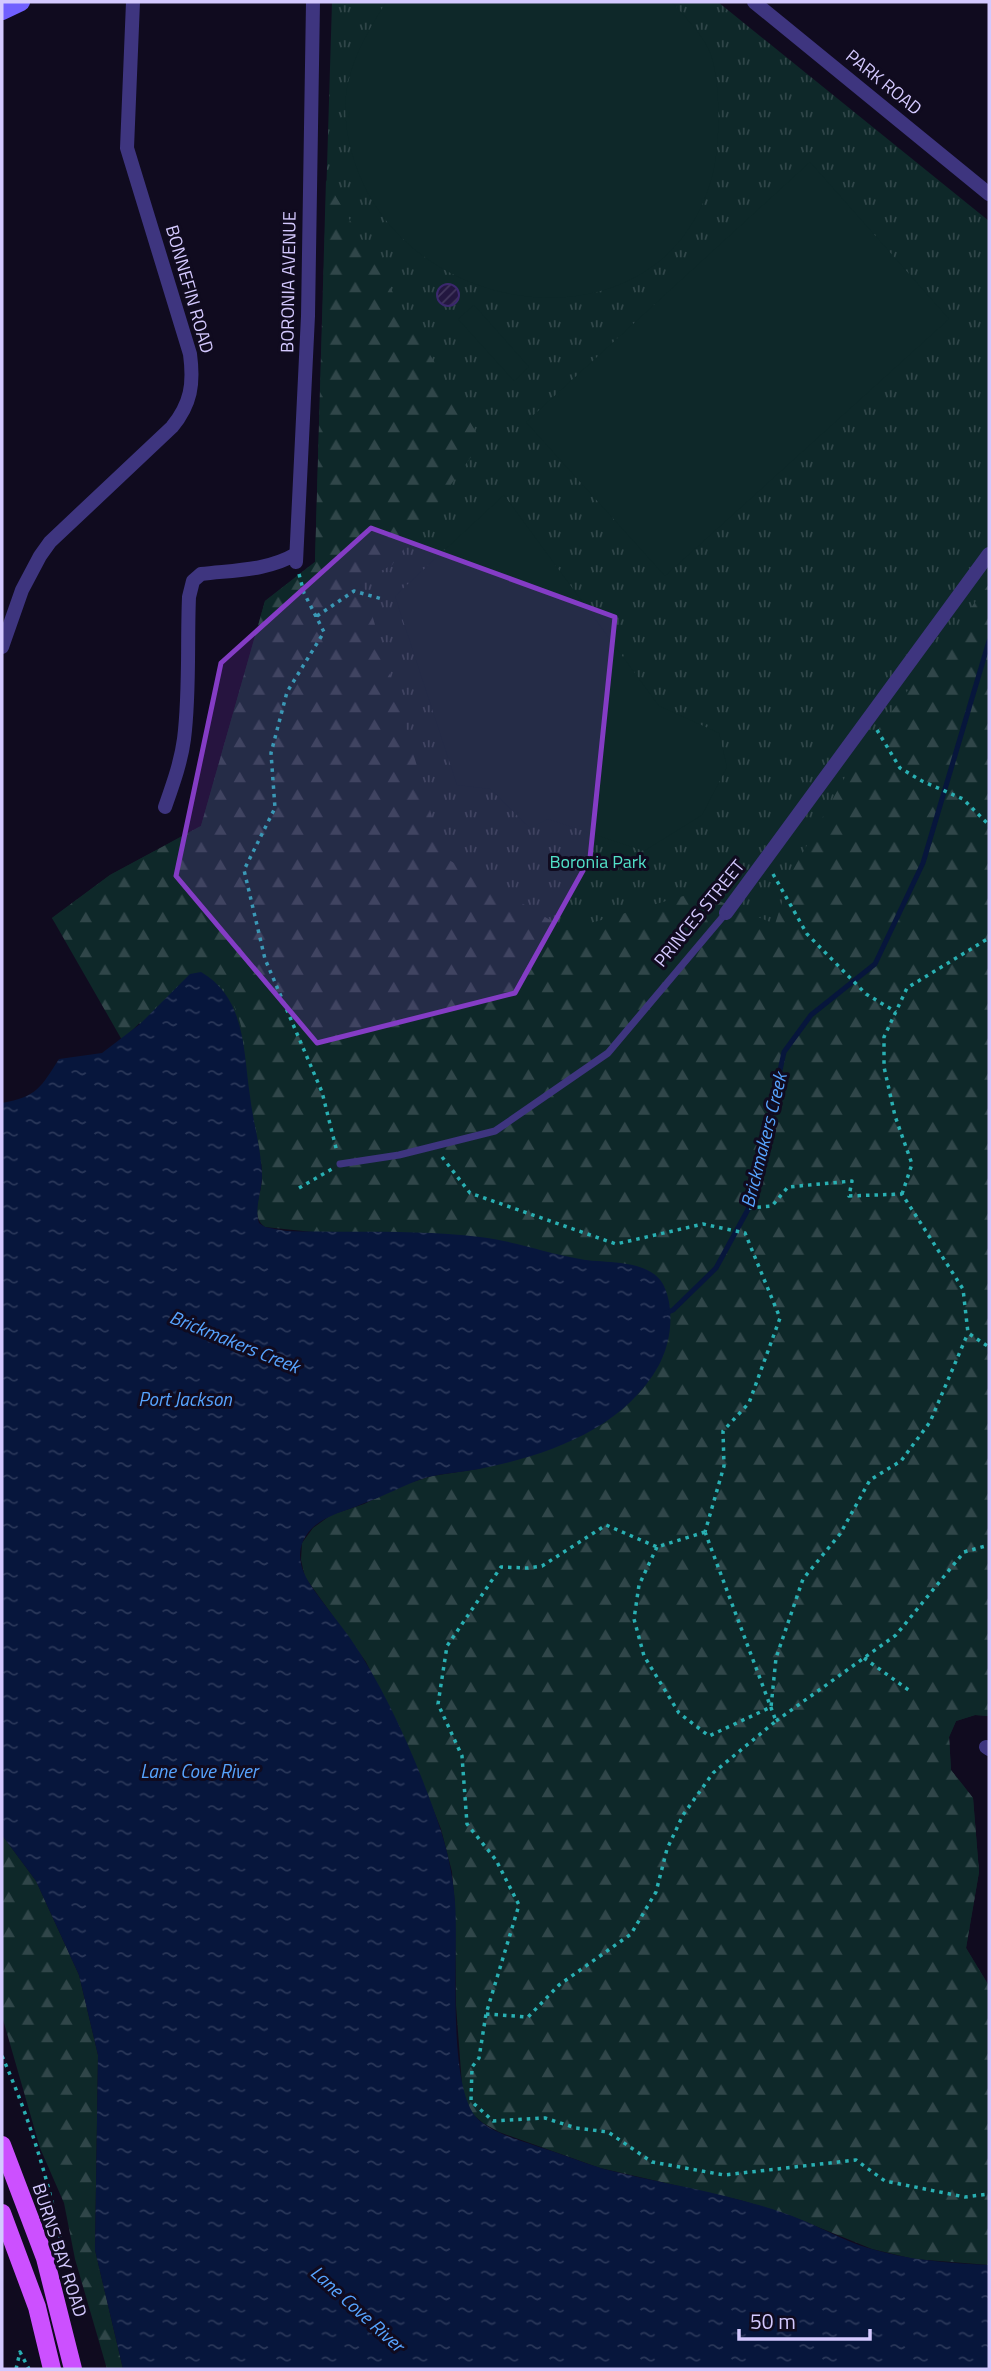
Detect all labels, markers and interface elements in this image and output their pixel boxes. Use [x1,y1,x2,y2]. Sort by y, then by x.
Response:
street label: PARK ROAD [840,43,928,121]
street label: BORONIA AVENUE [273,211,303,353]
street label: BONNEFIN ROAD [159,222,221,356]
park label: Boronia Park [549,848,647,875]
street label: PRINCES STREET [647,853,751,973]
water label: Brickmakers Creek [732,1067,794,1210]
water label: Brickmakers Creek [166,1302,307,1381]
water label: Port Jackson [138,1384,232,1413]
water label: Lane Cove River [140,1756,260,1785]
street label: BURNS BAY ROAD [26,2180,94,2320]
water label: Lane Cove River [305,2258,413,2359]
scale bar [739,2298,870,2342]
text: 50 m [750,2305,796,2337]

